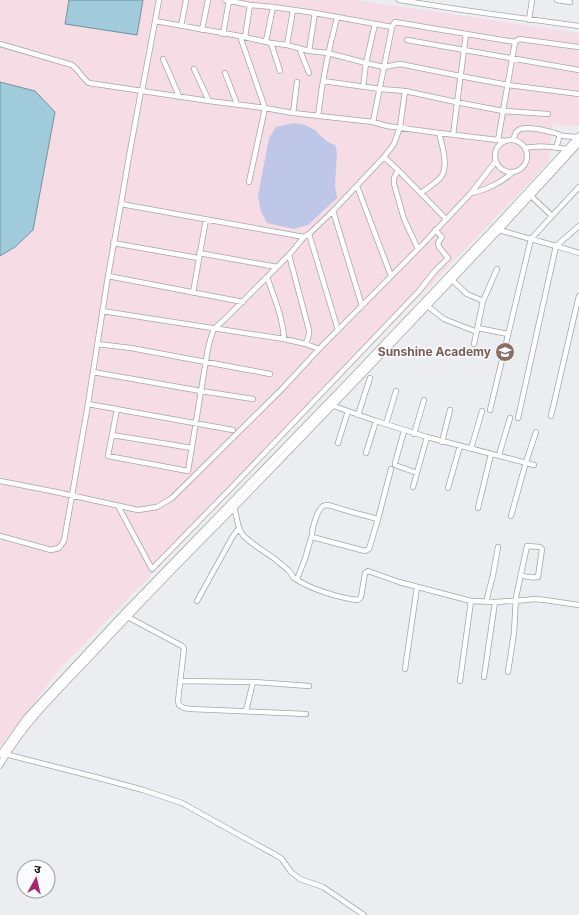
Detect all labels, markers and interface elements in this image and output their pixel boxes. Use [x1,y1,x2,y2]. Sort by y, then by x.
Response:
school or university icon: Sunshine Academy [494,341,516,363]
place label: Sunshine Academy [378,344,492,359]
north arrow [16,859,56,899]
text: उ [33,862,42,877]

